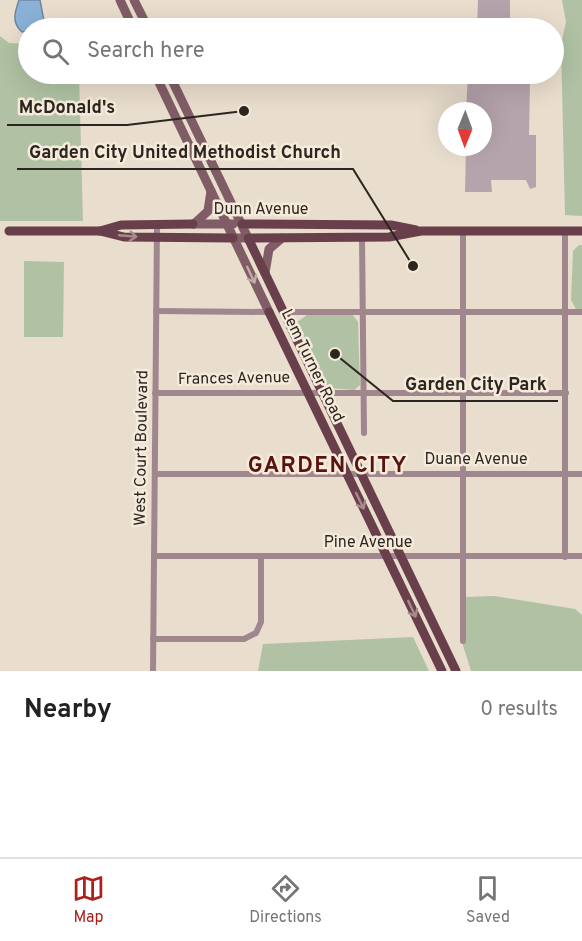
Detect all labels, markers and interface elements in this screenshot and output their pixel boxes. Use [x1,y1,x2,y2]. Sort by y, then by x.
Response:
search box [18,18,564,84]
icon: search [39,35,72,68]
text: Search here [87,38,205,65]
callout: McDonald's [7,89,127,125]
text: McDonald's [19,97,115,120]
north arrow [438,102,492,156]
callout: Garden City United Methodist Church [17,133,353,169]
text: Garden City United Methodist Church [29,142,341,165]
street label: Dunn Avenue [214,200,308,220]
one-way arrow [118,231,138,242]
one-way arrow [246,265,258,283]
street label: Lem Turner Road [276,306,348,426]
callout: Garden City Park [393,365,558,401]
street label: Frances Avenue [178,368,290,390]
street label: West Court Boulevard [131,370,153,526]
text: Garden City Park [405,374,547,397]
street label: Duane Avenue [424,450,528,470]
district label: GARDEN CITY [248,453,408,480]
one-way arrow [355,491,367,509]
street label: Pine Avenue [324,533,412,553]
one-way arrow [407,599,418,617]
text: Nearby [24,694,112,727]
text: 0 results [480,697,558,723]
tab: Map [72,872,105,928]
tab: Directions [249,872,322,928]
tab: Saved [466,872,510,928]

